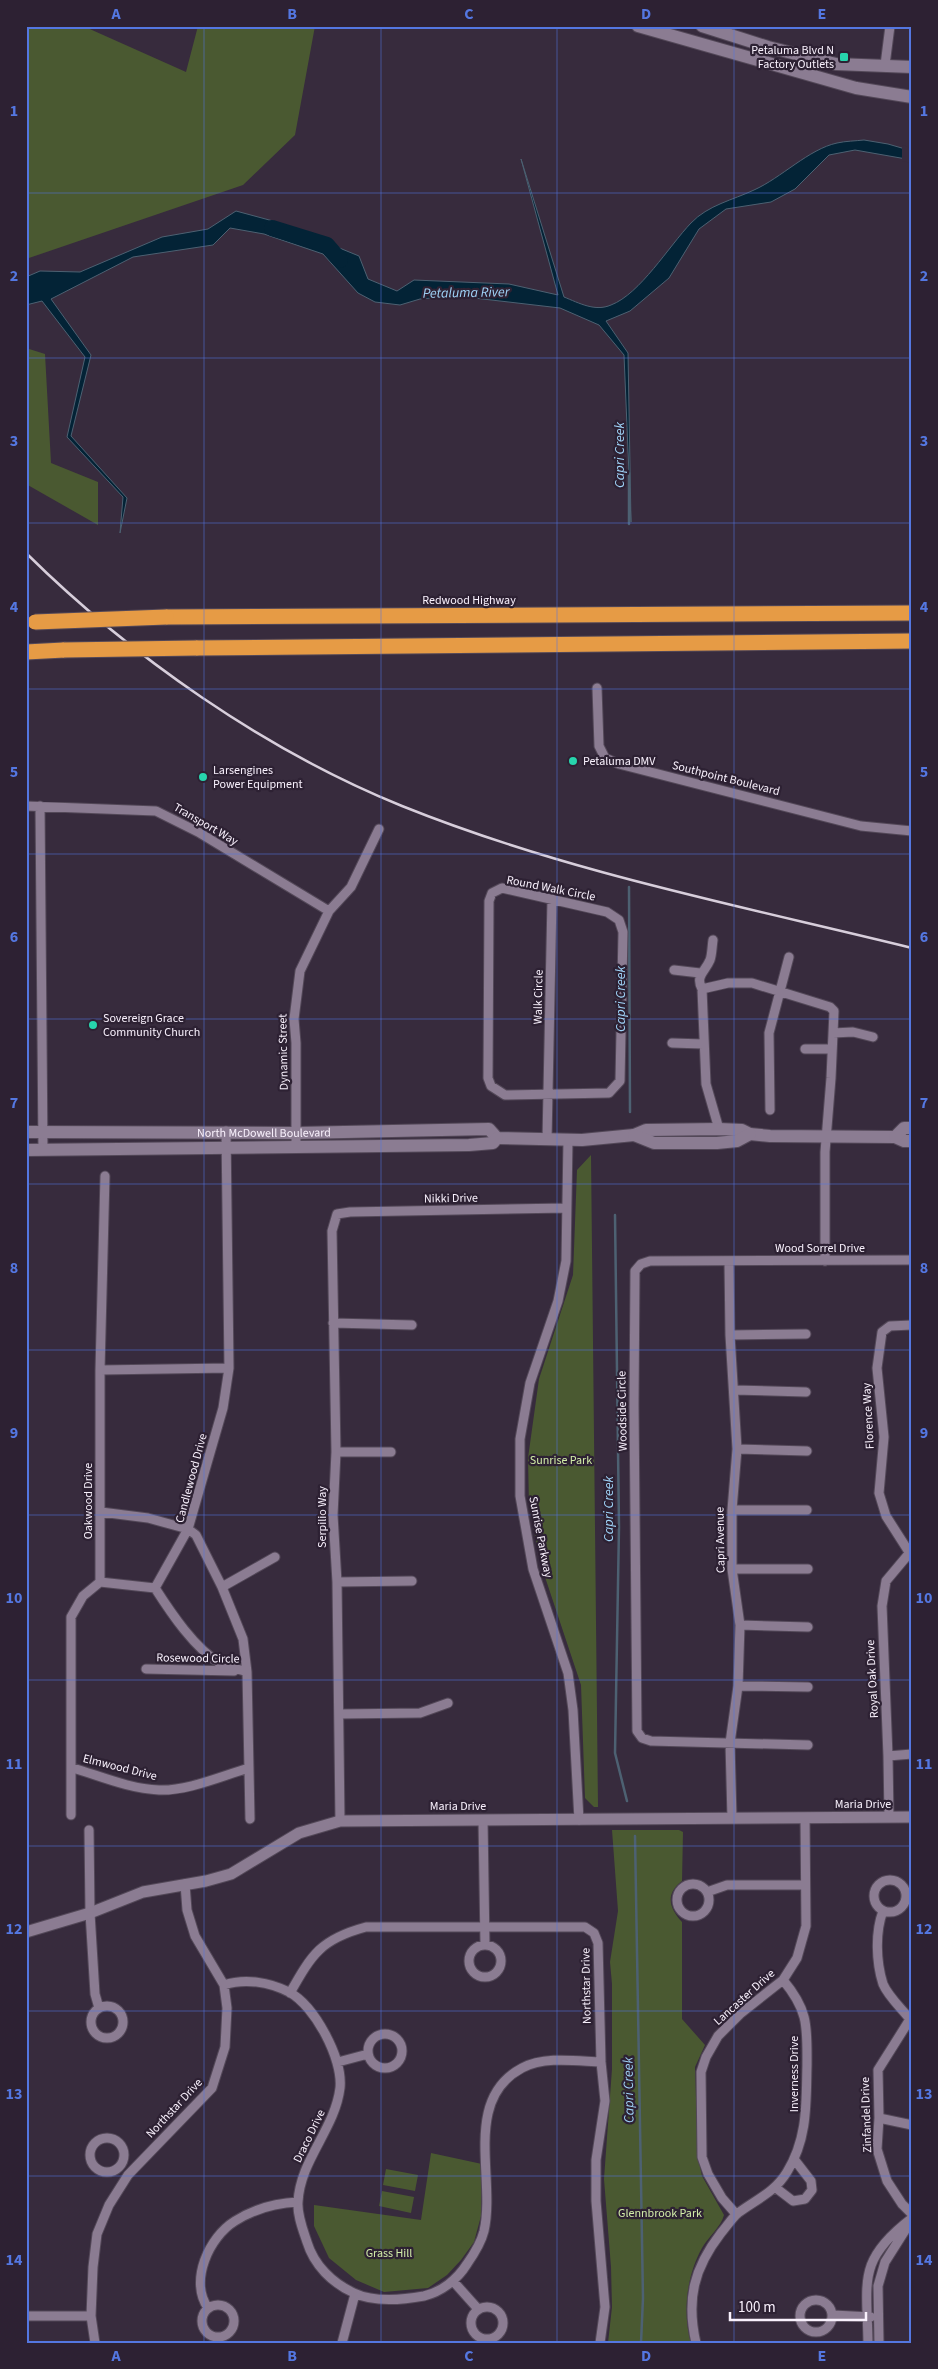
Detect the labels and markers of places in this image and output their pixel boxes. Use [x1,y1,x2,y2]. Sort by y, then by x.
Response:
place label: Petaluma Blvd N Factory Outlets [751,42,834,73]
marker: Petaluma Blvd N Factory Outlets [838,51,850,63]
place label: Petaluma DMV [583,753,656,770]
marker: Petaluma DMV [567,755,579,767]
place label: Larsengines Power Equipment [213,762,303,793]
marker: Larsengines Power Equipment [197,771,209,783]
place label: Sovereign Grace Community Church [103,1010,200,1041]
marker: Sovereign Grace Community Church [87,1019,99,1031]

